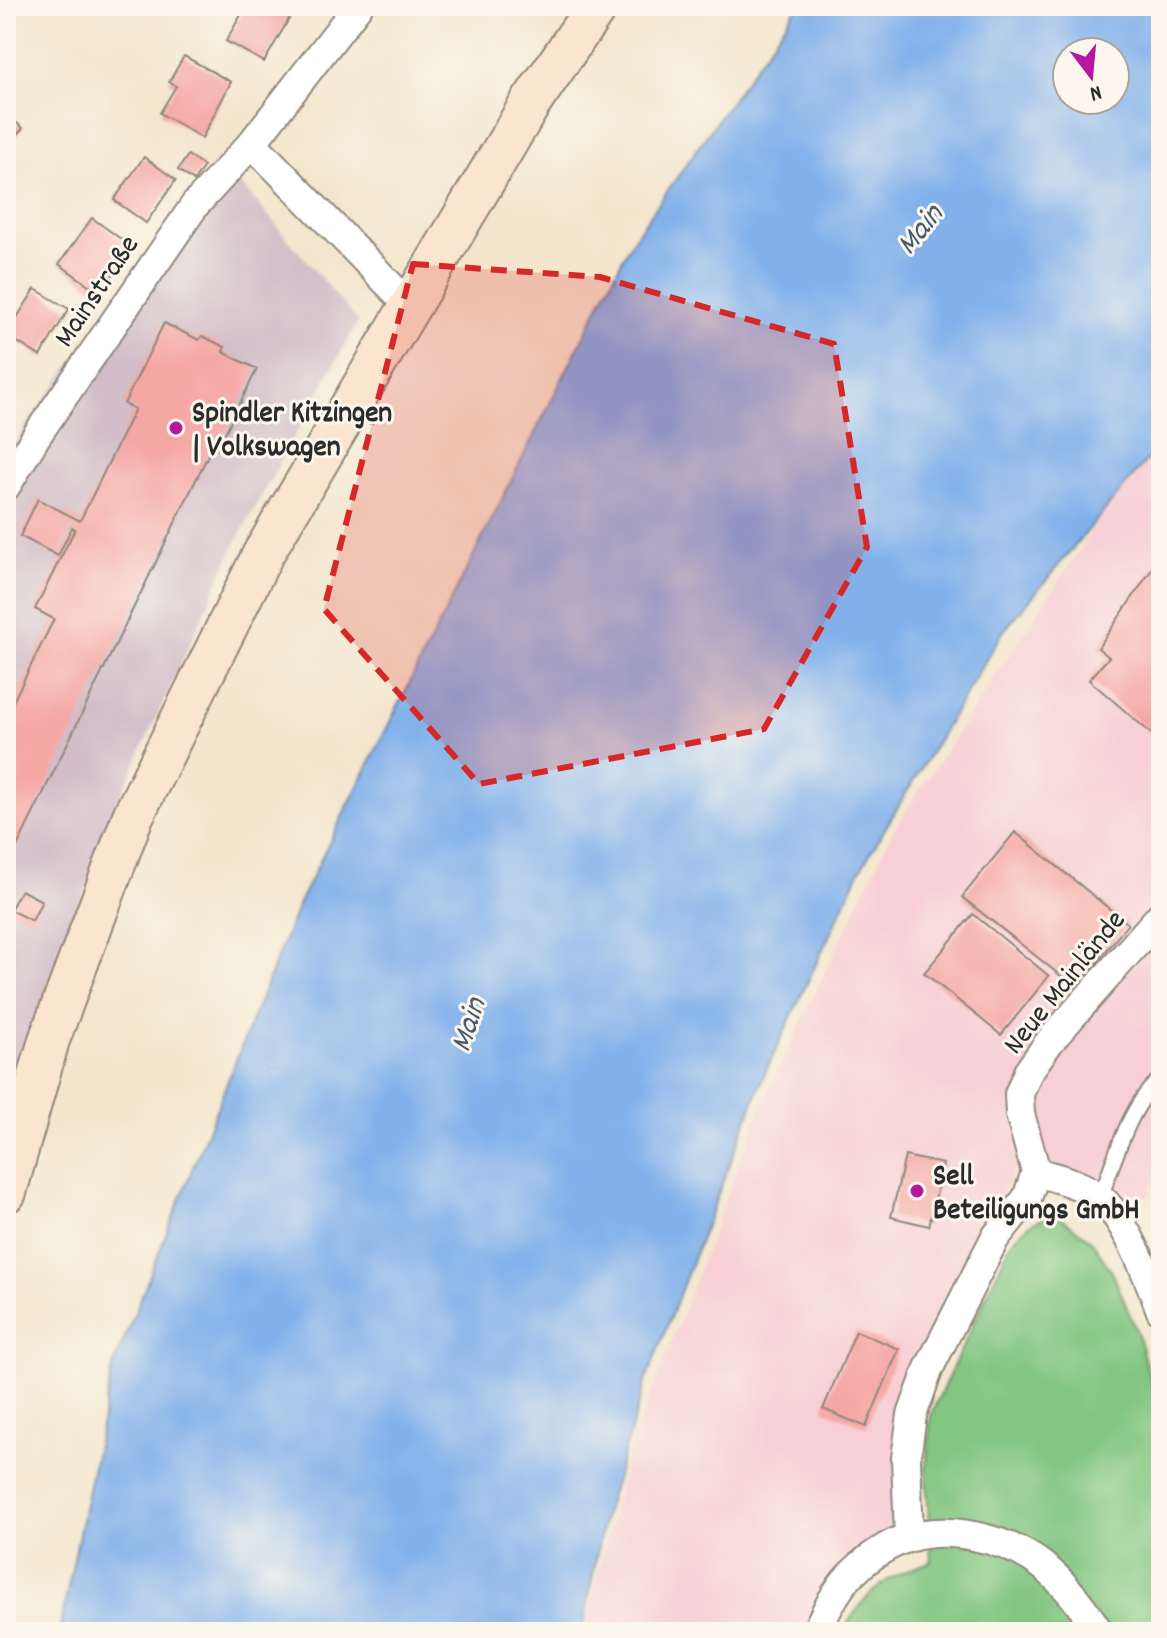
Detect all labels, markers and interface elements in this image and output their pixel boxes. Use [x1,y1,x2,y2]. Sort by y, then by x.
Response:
north arrow [1051,36,1131,116]
text: N [1086,75,1105,108]
water label: Main [887,195,958,267]
street label: Mainstraße [45,228,152,357]
place label: Spindler Kitzingen | Volkswagen [192,394,392,471]
marker: Spindler Kitzingen | Volkswagen [167,419,185,437]
street label: Neue Mainlände [995,902,1138,1065]
water label: Main [440,991,501,1059]
place label: Sell Beteiligungs GmbH [933,1157,1140,1234]
marker: Sell Beteiligungs GmbH [908,1182,926,1200]

